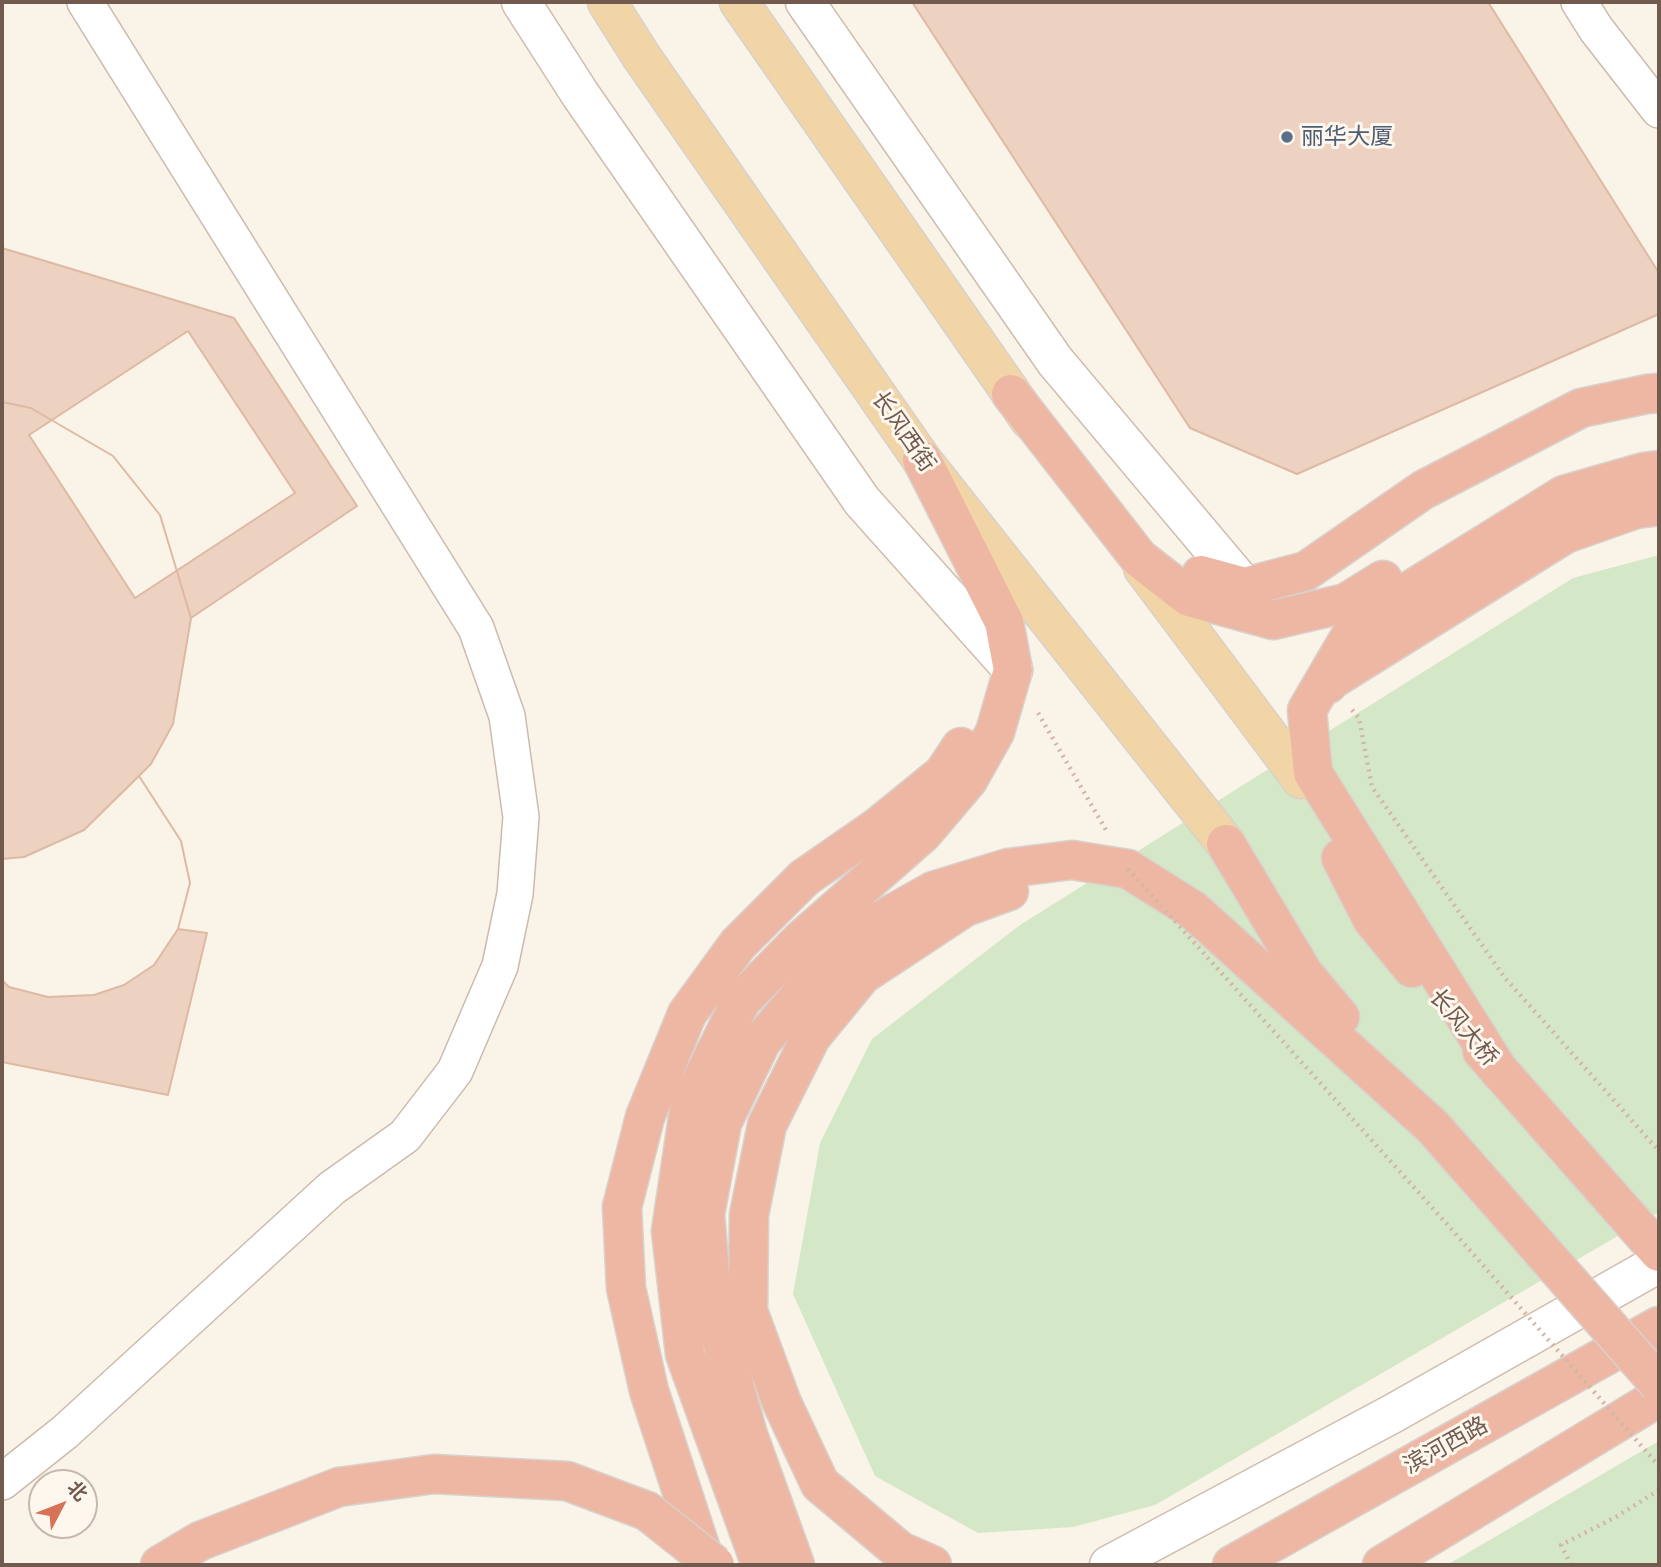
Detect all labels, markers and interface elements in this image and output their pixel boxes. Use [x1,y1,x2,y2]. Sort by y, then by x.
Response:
place label: 丽华大厦 [1301,123,1393,151]
marker: 丽华大厦 [1279,129,1295,145]
street label: 长风西街 [865,386,941,478]
street label: 长风大桥 [1423,984,1503,1072]
street label: 滨河西路 [1399,1412,1493,1480]
north arrow [28,1469,98,1539]
text: 北 [63,1477,92,1506]

